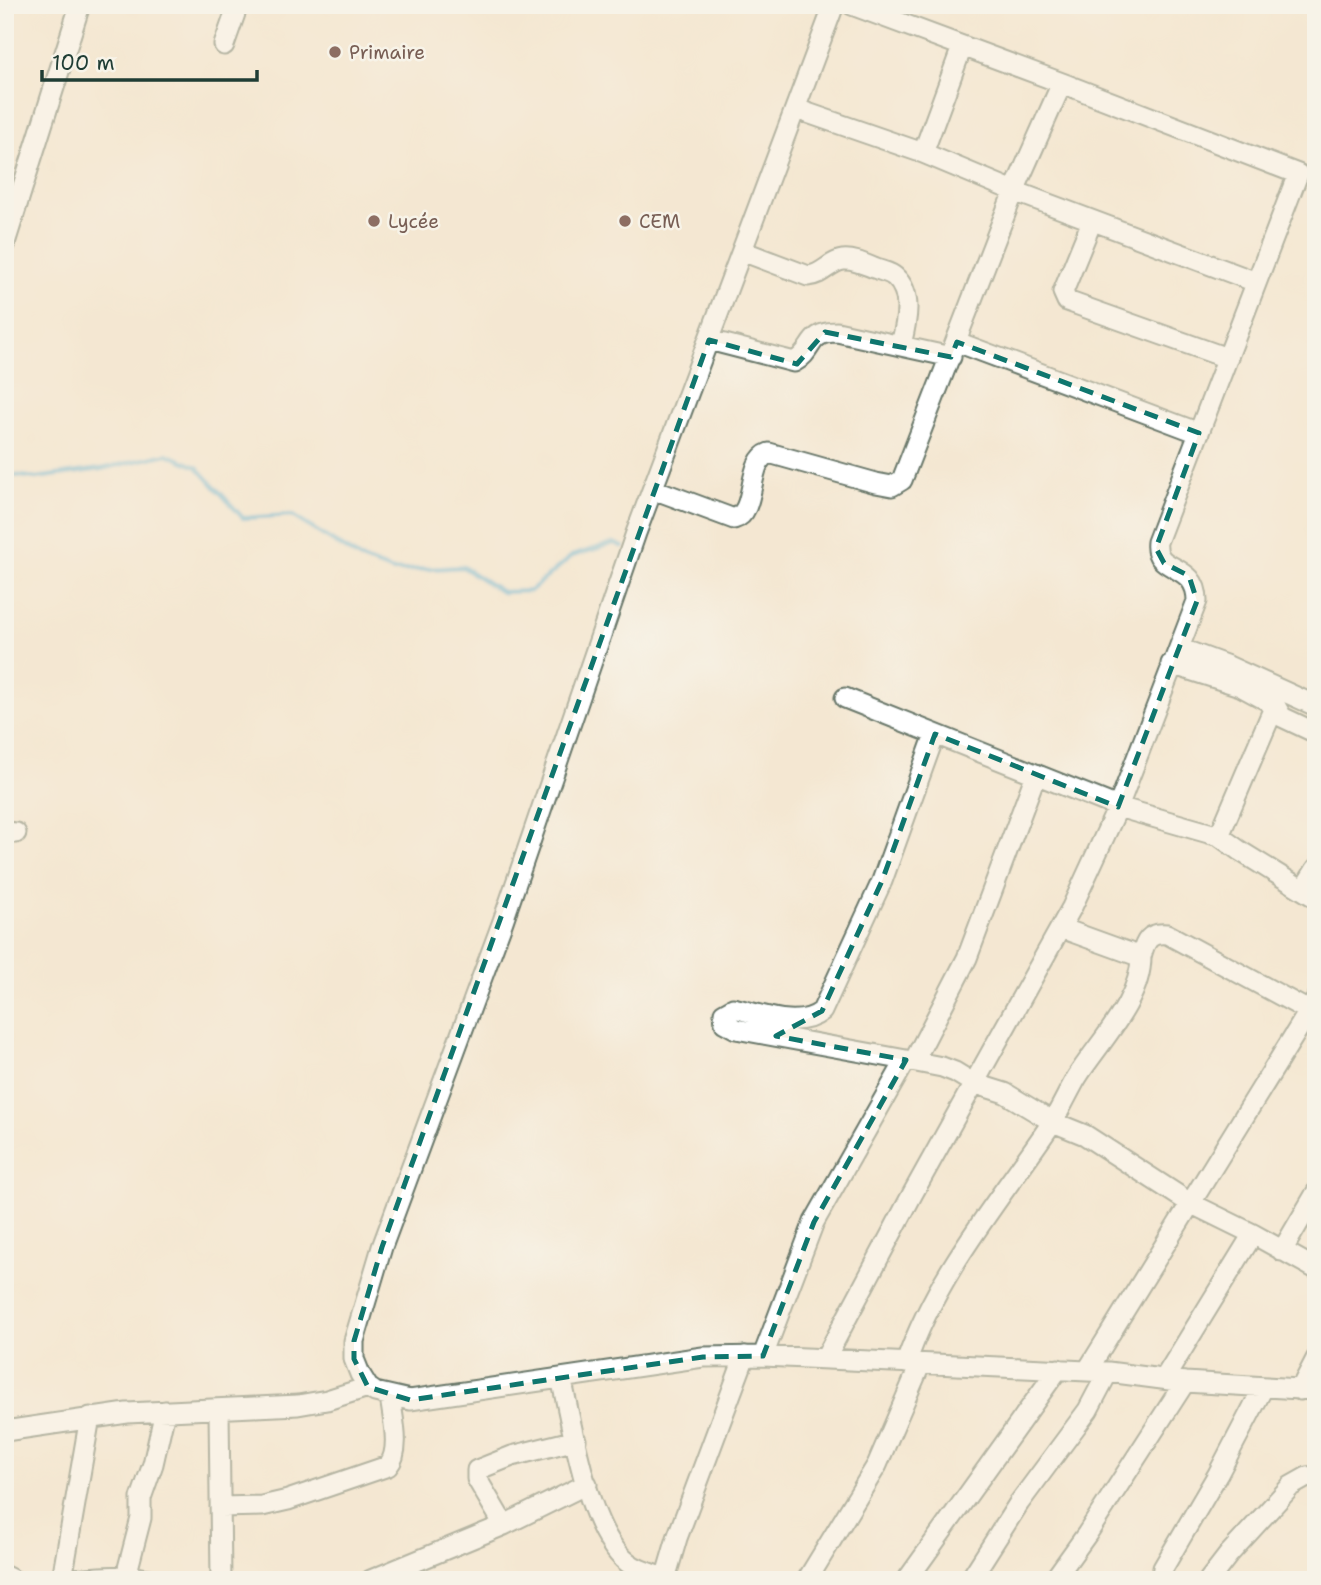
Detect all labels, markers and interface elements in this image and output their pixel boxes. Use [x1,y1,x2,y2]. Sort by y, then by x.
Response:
scale bar [42,38,257,82]
place label: Primaire [349,40,425,65]
marker: Primaire [327,44,343,60]
text: 100 m [52,49,115,77]
place label: Lycée [388,209,439,234]
place label: CEM [639,209,680,234]
marker: Lycée [366,213,382,229]
marker: CEM [617,213,633,229]

